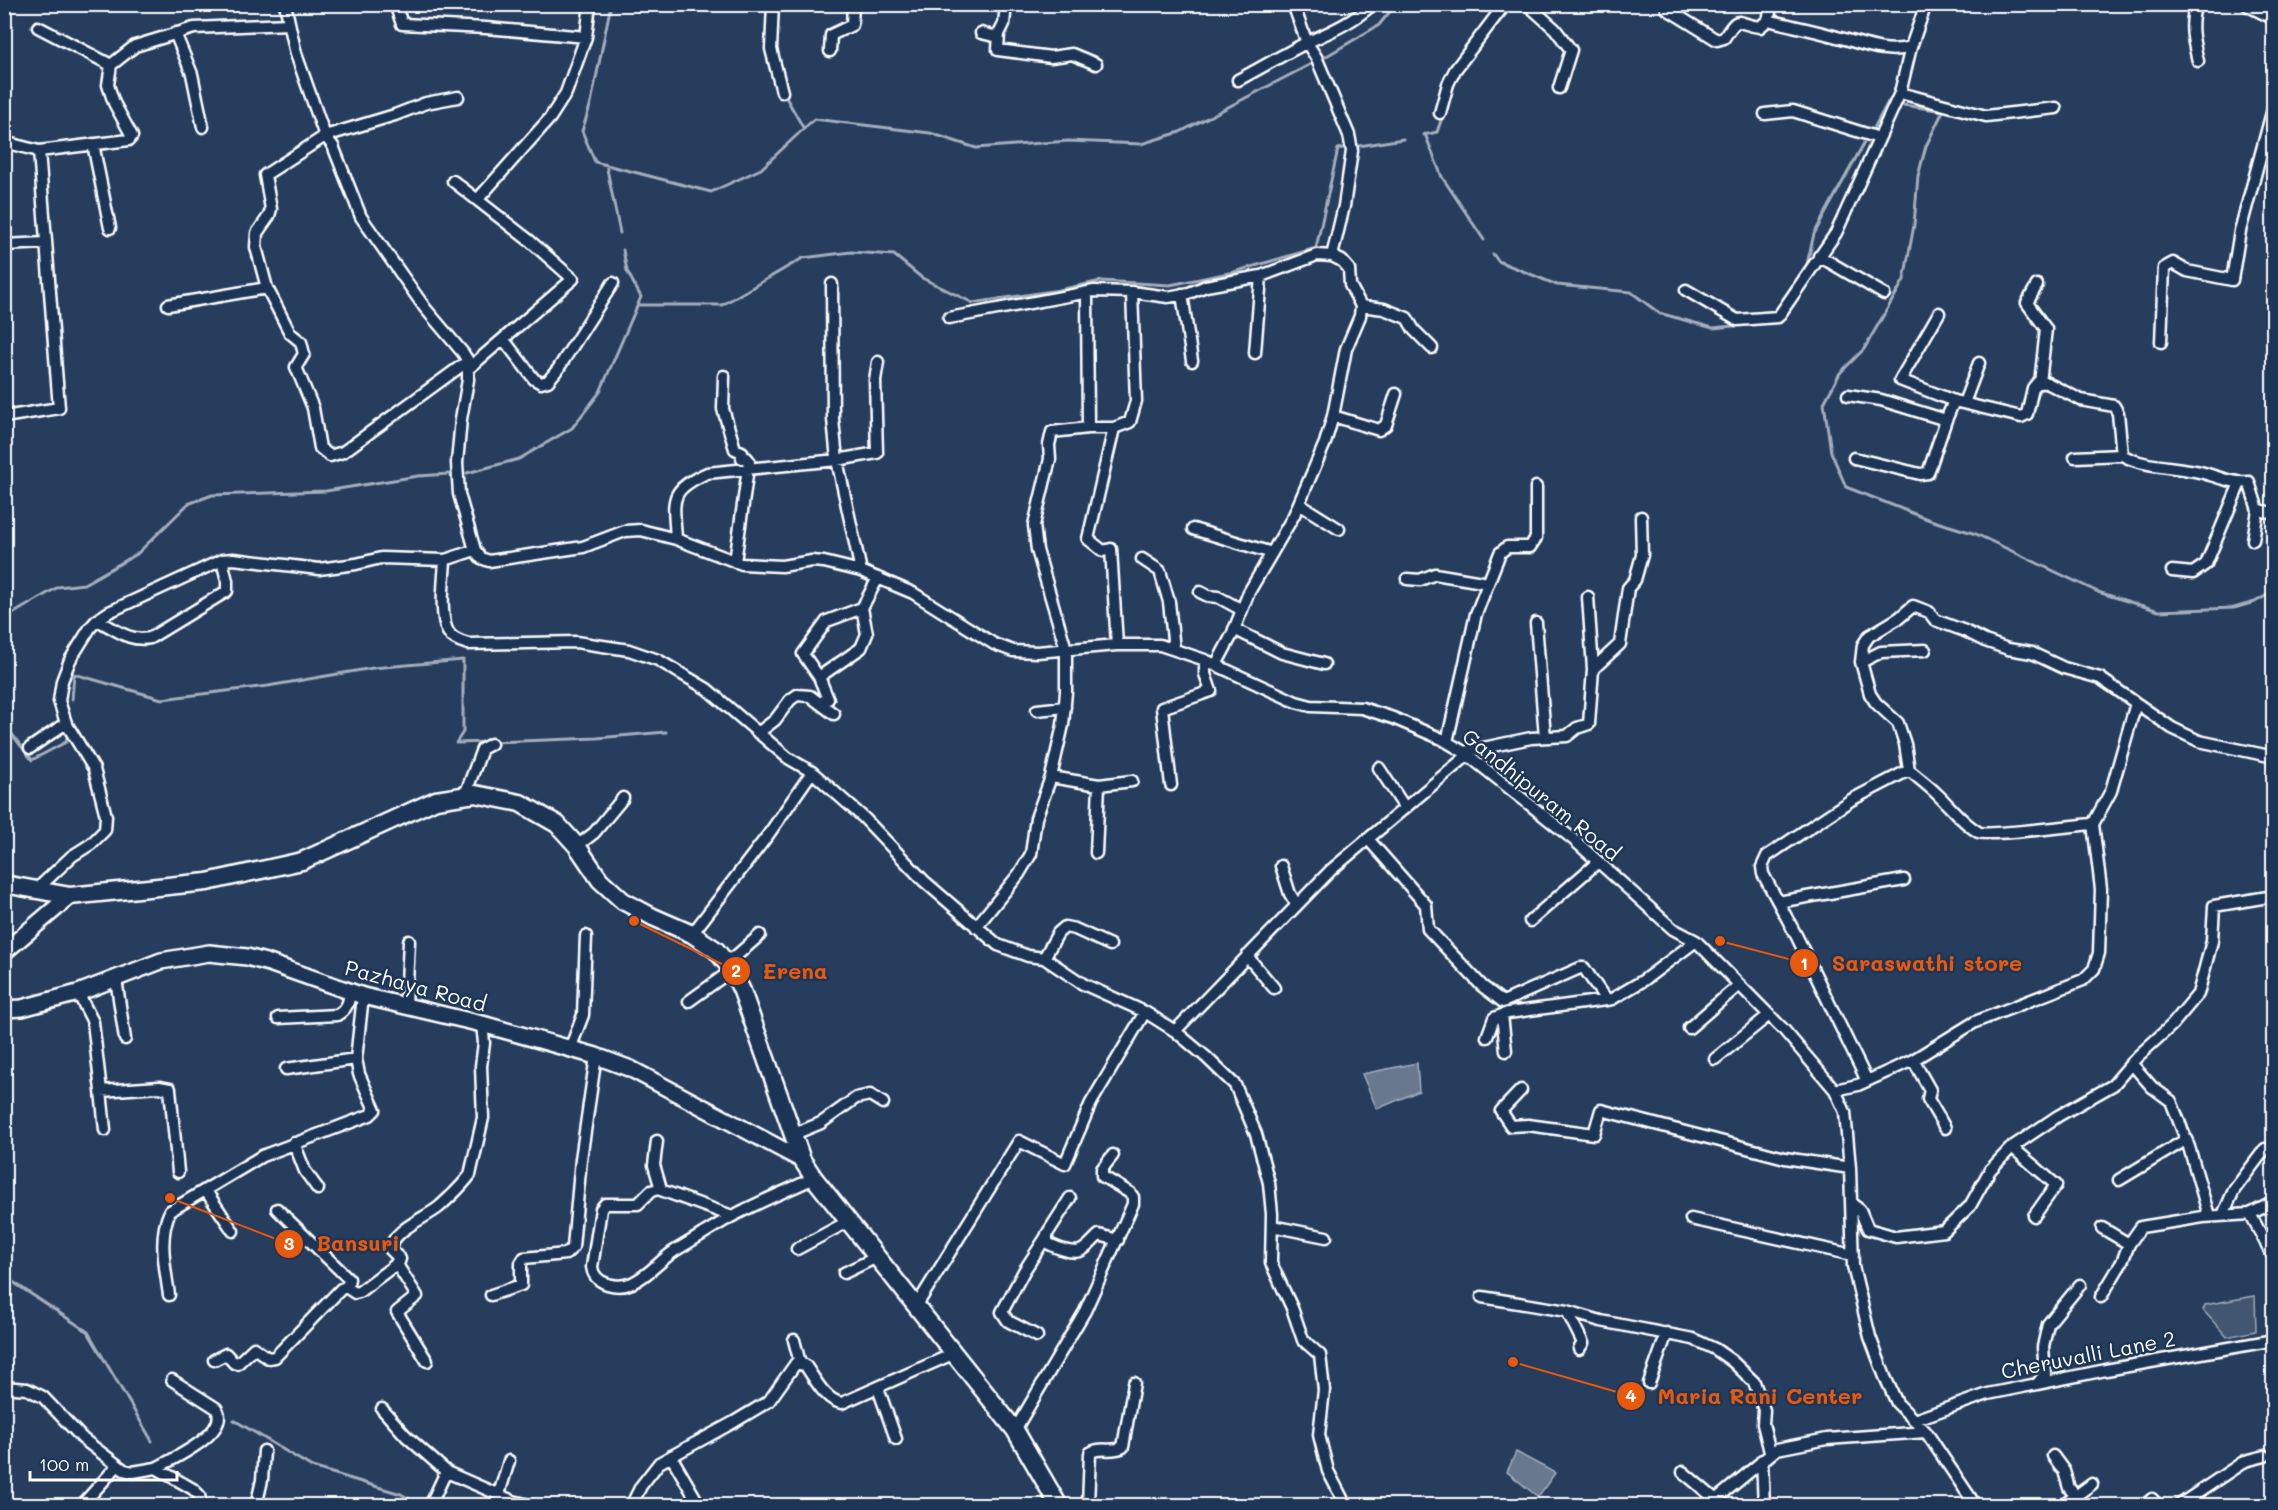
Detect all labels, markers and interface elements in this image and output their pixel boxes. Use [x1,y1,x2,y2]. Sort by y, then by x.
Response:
street label: Gandhipuram Road [1457,722,1627,866]
callout: Saraswathi store [1789,943,2034,983]
text: Saraswathi store [1832,948,2022,977]
callout: Erena [721,951,840,991]
text: 1 [1800,951,1808,975]
street label: Pazhaya Road [342,953,490,1017]
text: Erena [763,956,827,985]
text: 2 [731,958,741,982]
callout: Bansuri [274,1224,412,1264]
text: Bansuri [316,1228,400,1257]
text: 3 [284,1231,295,1255]
street label: Cheruvalli Lane 2 [1999,1324,2177,1384]
callout: Maria Rani Center [1616,1376,1875,1416]
text: Maria Rani Center [1658,1381,1862,1410]
text: 4 [1625,1383,1637,1407]
scale bar [30,1444,177,1482]
text: 100 m [39,1452,89,1476]

